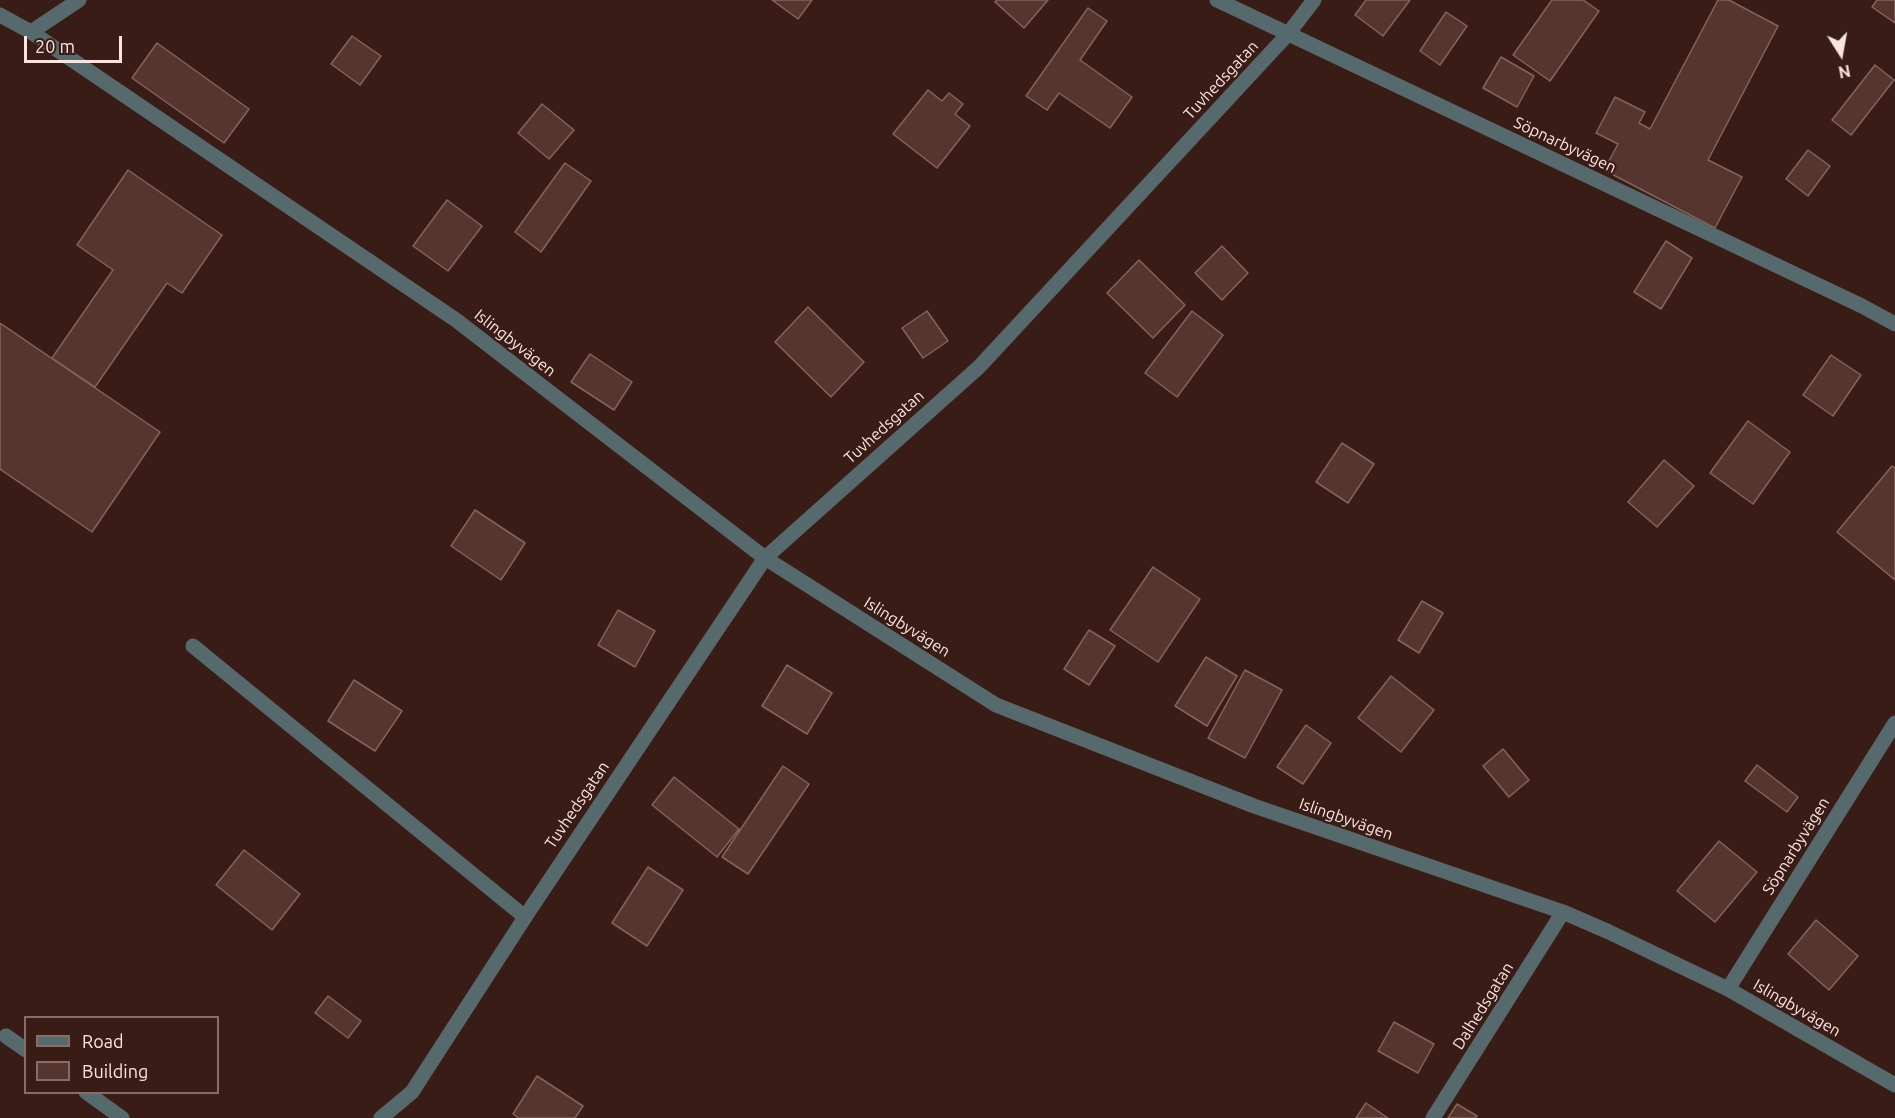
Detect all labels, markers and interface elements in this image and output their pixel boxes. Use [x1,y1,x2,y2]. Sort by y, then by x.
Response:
scale bar [27,24,124,62]
north arrow [1811,24,1871,84]
text: 20 m [35,36,75,56]
street label: Tuvhedsgatan [1180,37,1262,123]
text: N [1837,62,1852,82]
street label: Söpnarbyvägen [1511,113,1619,177]
street label: Islingbyvägen [470,305,560,381]
street label: Tuvhedsgatan [840,386,928,468]
street label: Islingbyvägen [860,593,954,661]
street label: Tuvhedsgatan [541,758,613,852]
street label: Islingbyvägen [1297,794,1395,844]
street label: Söpnarbyvägen [1758,794,1834,898]
street label: Dalhedsgatan [1449,959,1517,1053]
street label: Islingbyvägen [1750,975,1844,1041]
legend [24,1016,219,1094]
text: Road [82,1031,124,1051]
text: Building [82,1061,148,1081]

